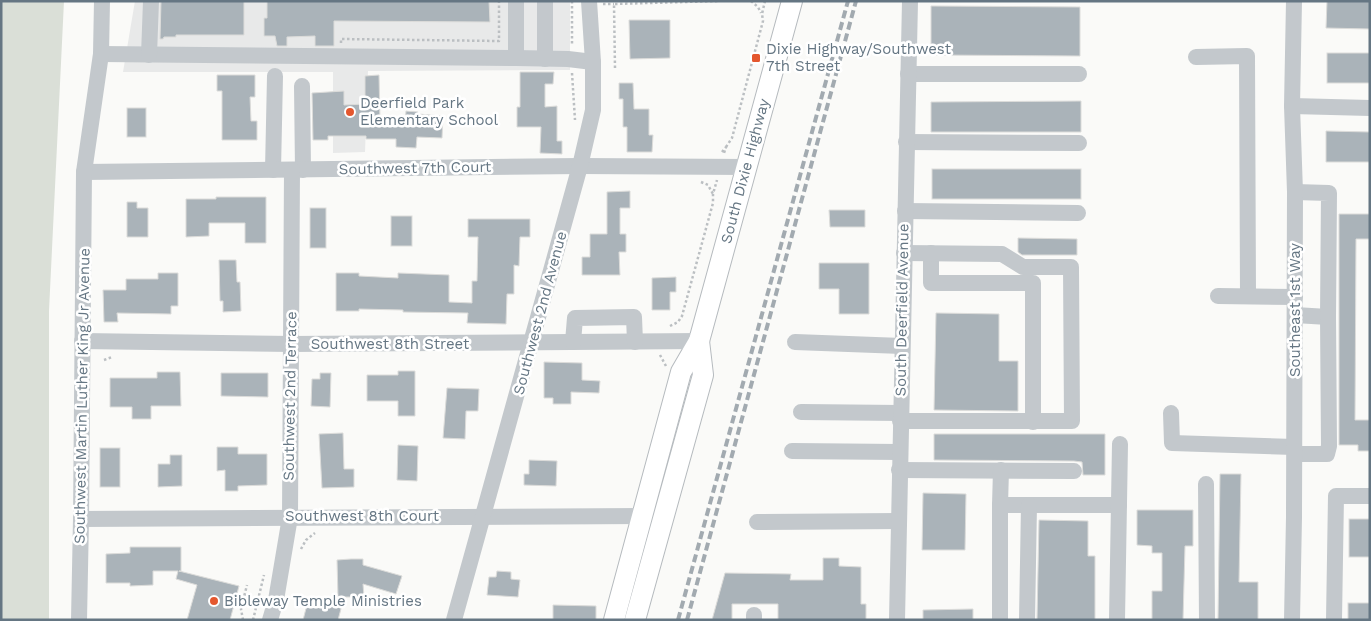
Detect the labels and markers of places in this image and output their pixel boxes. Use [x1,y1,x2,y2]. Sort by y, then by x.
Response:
place label: Dixie Highway/Southwest 7th Street [766,40,952,75]
marker: Dixie Highway/Southwest 7th Street [750,52,762,64]
place label: Deerfield Park Elementary School [360,94,499,129]
marker: Deerfield Park Elementary School [344,106,356,118]
place label: Bibleway Temple Ministries [224,592,422,610]
marker: Bibleway Temple Ministries [208,595,220,607]

